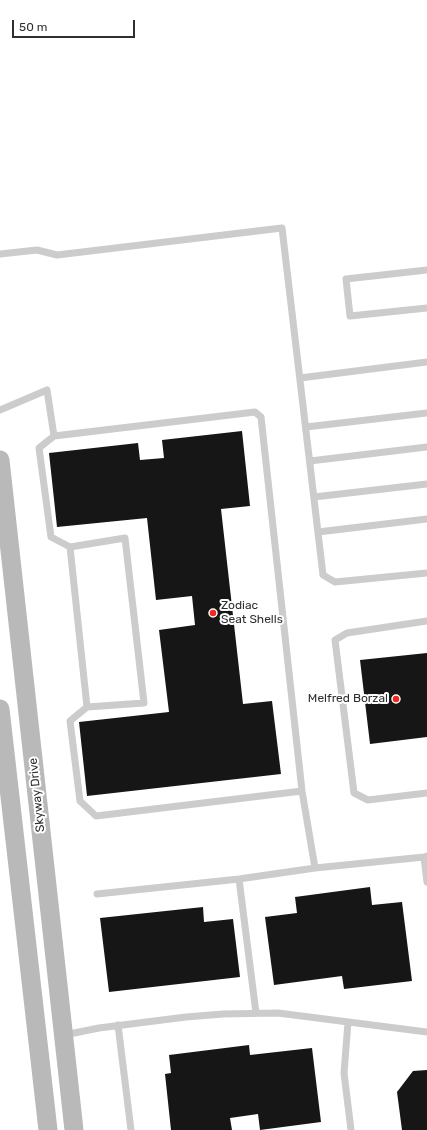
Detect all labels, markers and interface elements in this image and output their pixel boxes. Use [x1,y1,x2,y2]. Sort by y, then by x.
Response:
scale bar [14,12,137,38]
text: 50 m [19,20,47,34]
place label: Zodiac Seat Shells [221,599,283,627]
marker: Zodiac Seat Shells [208,608,218,618]
place label: Melfred Borzal [308,692,388,706]
marker: Melfred Borzal [391,694,401,704]
street label: Skyway Drive [26,757,48,833]

